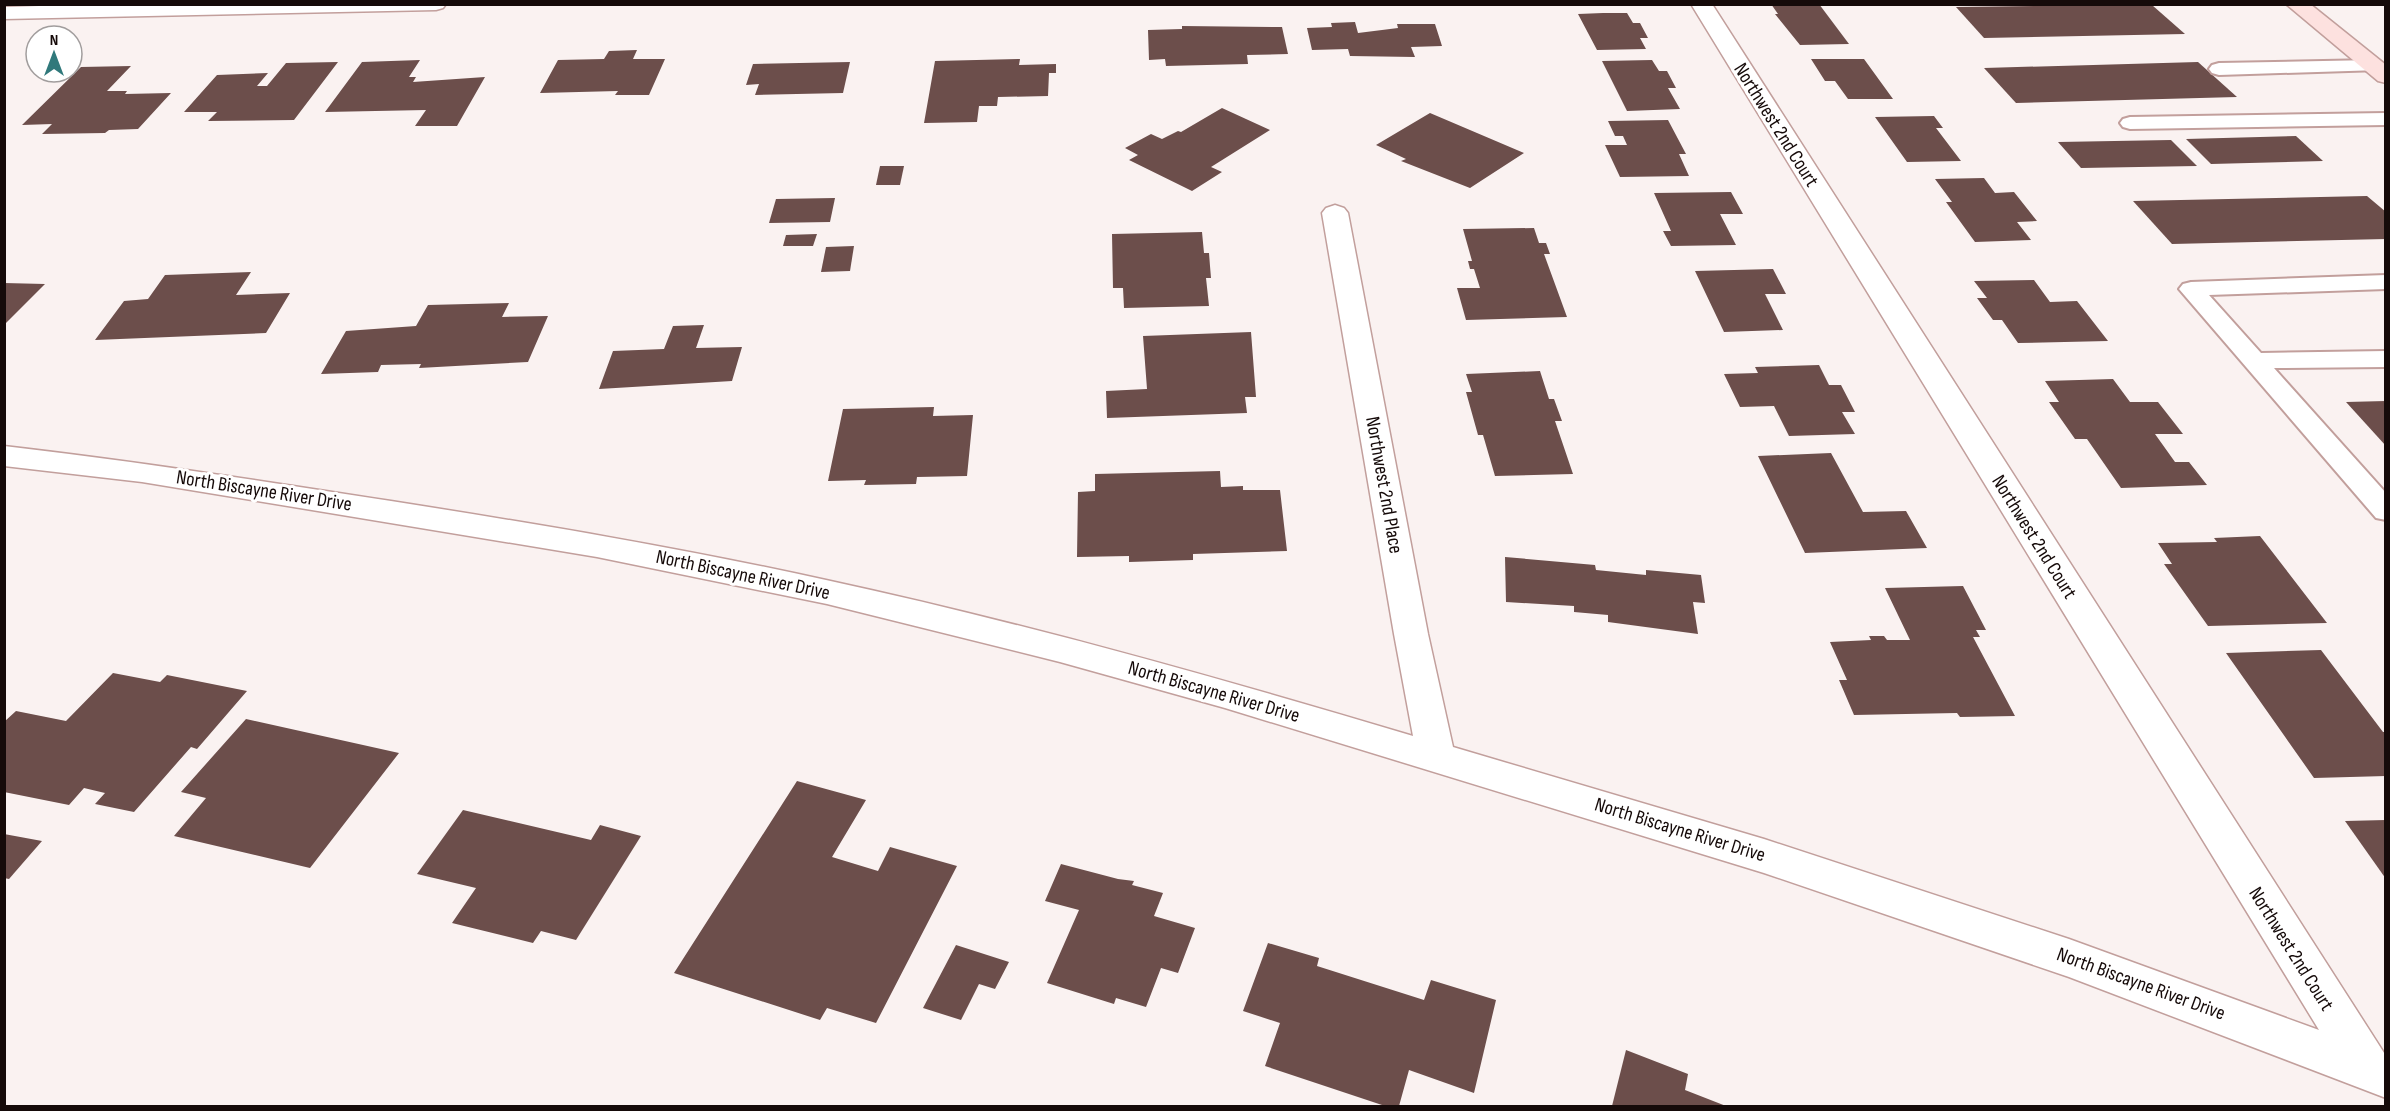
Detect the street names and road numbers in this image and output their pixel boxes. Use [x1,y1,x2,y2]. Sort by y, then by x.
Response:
street label: Northwest 2nd Court [1728,59,1824,191]
street label: Northwest 2nd Place [1360,415,1408,555]
street label: North Biscayne River Drive [175,465,353,517]
street label: Northwest 2nd Court [1986,471,2082,603]
street label: North Biscayne River Drive [654,545,832,605]
street label: North Biscayne River Drive [1125,656,1303,728]
street label: North Biscayne River Drive [1592,793,1768,867]
street label: Northwest 2nd Court [2243,883,2339,1015]
street label: North Biscayne River Drive [2054,942,2228,1026]

